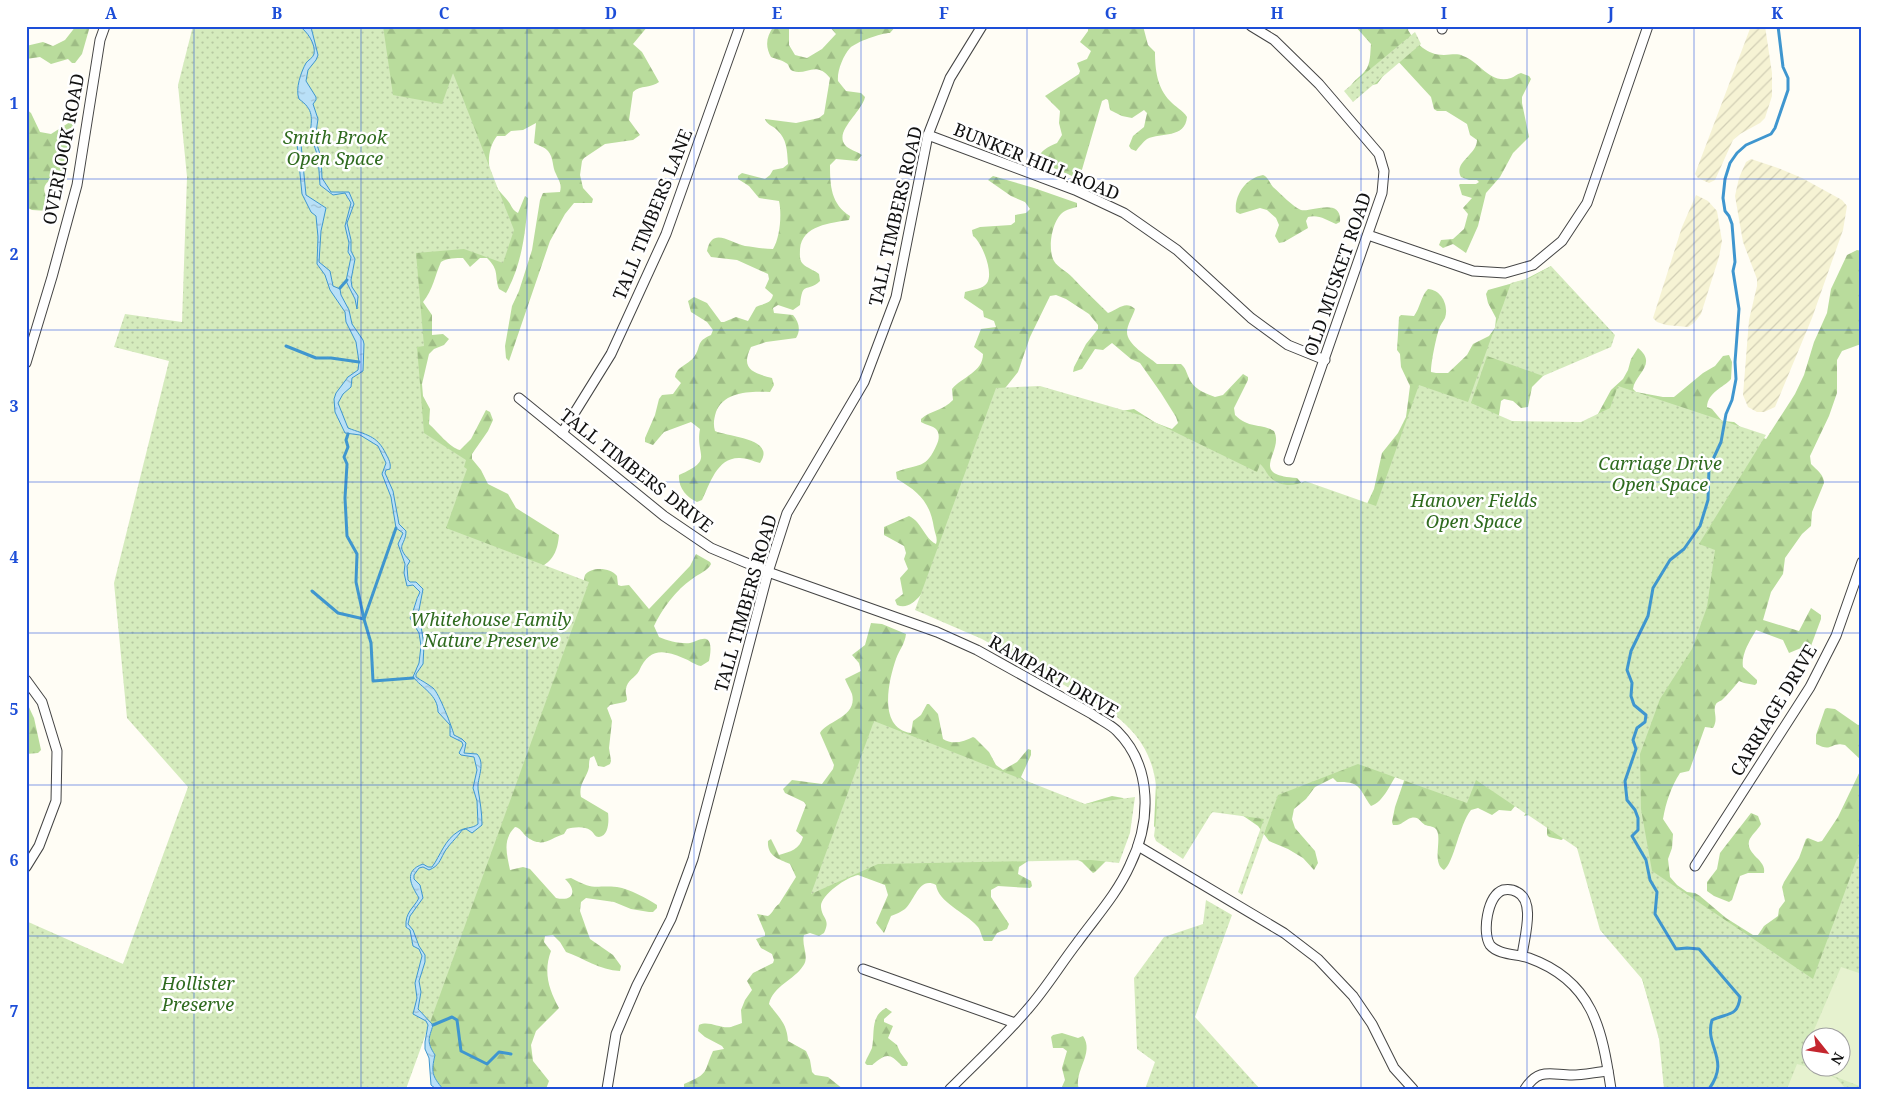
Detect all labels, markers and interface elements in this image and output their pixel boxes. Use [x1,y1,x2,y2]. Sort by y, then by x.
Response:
text: A [105,2,118,24]
text: B [272,2,283,24]
text: C [439,2,450,24]
text: D [605,2,617,24]
text: E [772,2,782,24]
text: F [939,2,949,24]
text: G [1105,2,1117,24]
text: H [1270,2,1284,24]
text: I [1441,2,1447,24]
text: J [1607,2,1615,24]
text: K [1771,2,1783,24]
street label: OVERLOOK ROAD [37,71,89,227]
text: 1 [9,92,19,114]
street label: BUNKER HILL ROAD [950,117,1124,205]
street label: TALL TIMBERS ROAD [863,124,927,308]
park label: Smith Brook Open Space [283,125,388,170]
street label: TALL TIMBERS LANE [607,125,697,303]
street label: OLD MUSKET ROAD [1298,189,1376,359]
text: 2 [9,243,19,265]
text: 3 [9,395,19,417]
street label: TALL TIMBERS DRIVE [555,403,719,537]
park label: Carriage Drive Open Space [1598,451,1722,496]
park label: Hanover Fields Open Space [1410,488,1537,533]
street label: TALL TIMBERS ROAD [708,511,782,695]
text: 4 [9,546,19,568]
park label: Whitehouse Family Nature Preserve [410,607,572,652]
street label: RAMPART DRIVE [985,629,1123,723]
street label: CARRIAGE DRIVE [1724,640,1822,780]
text: 5 [9,698,19,720]
text: 6 [9,849,19,871]
park label: Hollister Preserve [160,971,235,1016]
text: 7 [9,1000,19,1022]
north arrow [1800,1028,1850,1078]
text: N [1827,1049,1849,1068]

